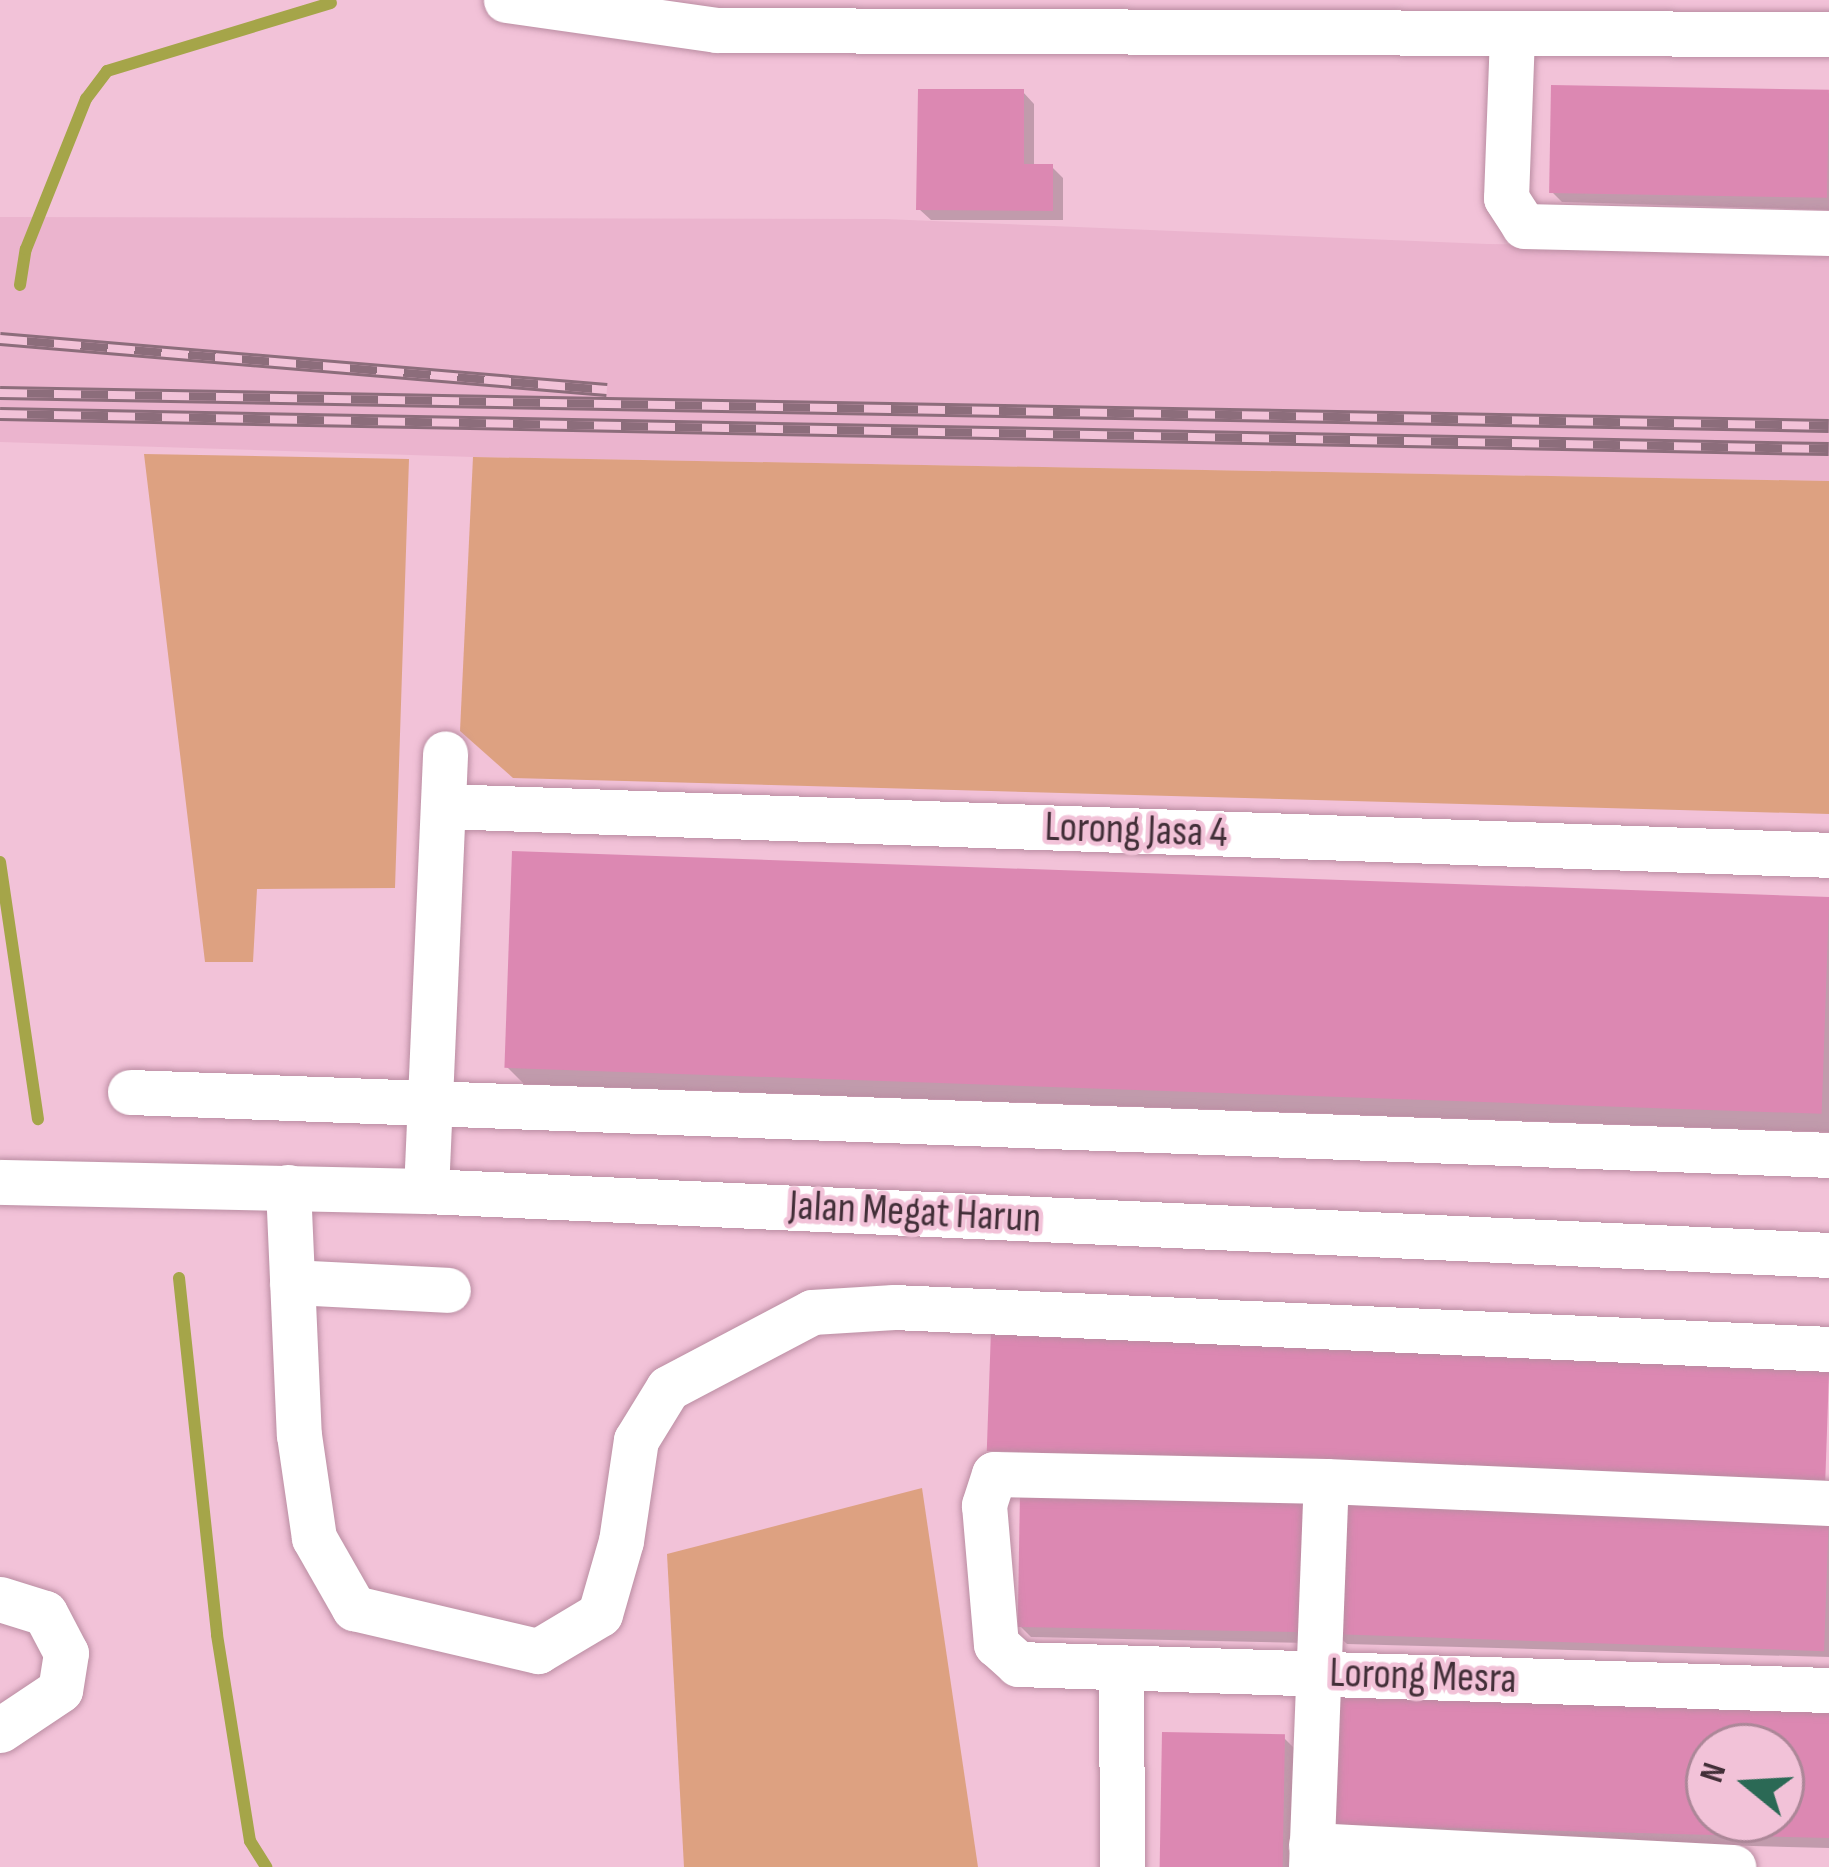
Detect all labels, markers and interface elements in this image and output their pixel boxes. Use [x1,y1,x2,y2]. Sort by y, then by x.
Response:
street label: Lorong Jasa 4 [1044,803,1228,859]
street label: Jalan Megat Harun [788,1181,1042,1245]
street label: Lorong Mesra [1329,1649,1517,1705]
north arrow [1685,1723,1805,1843]
text: N [1692,1758,1735,1787]

